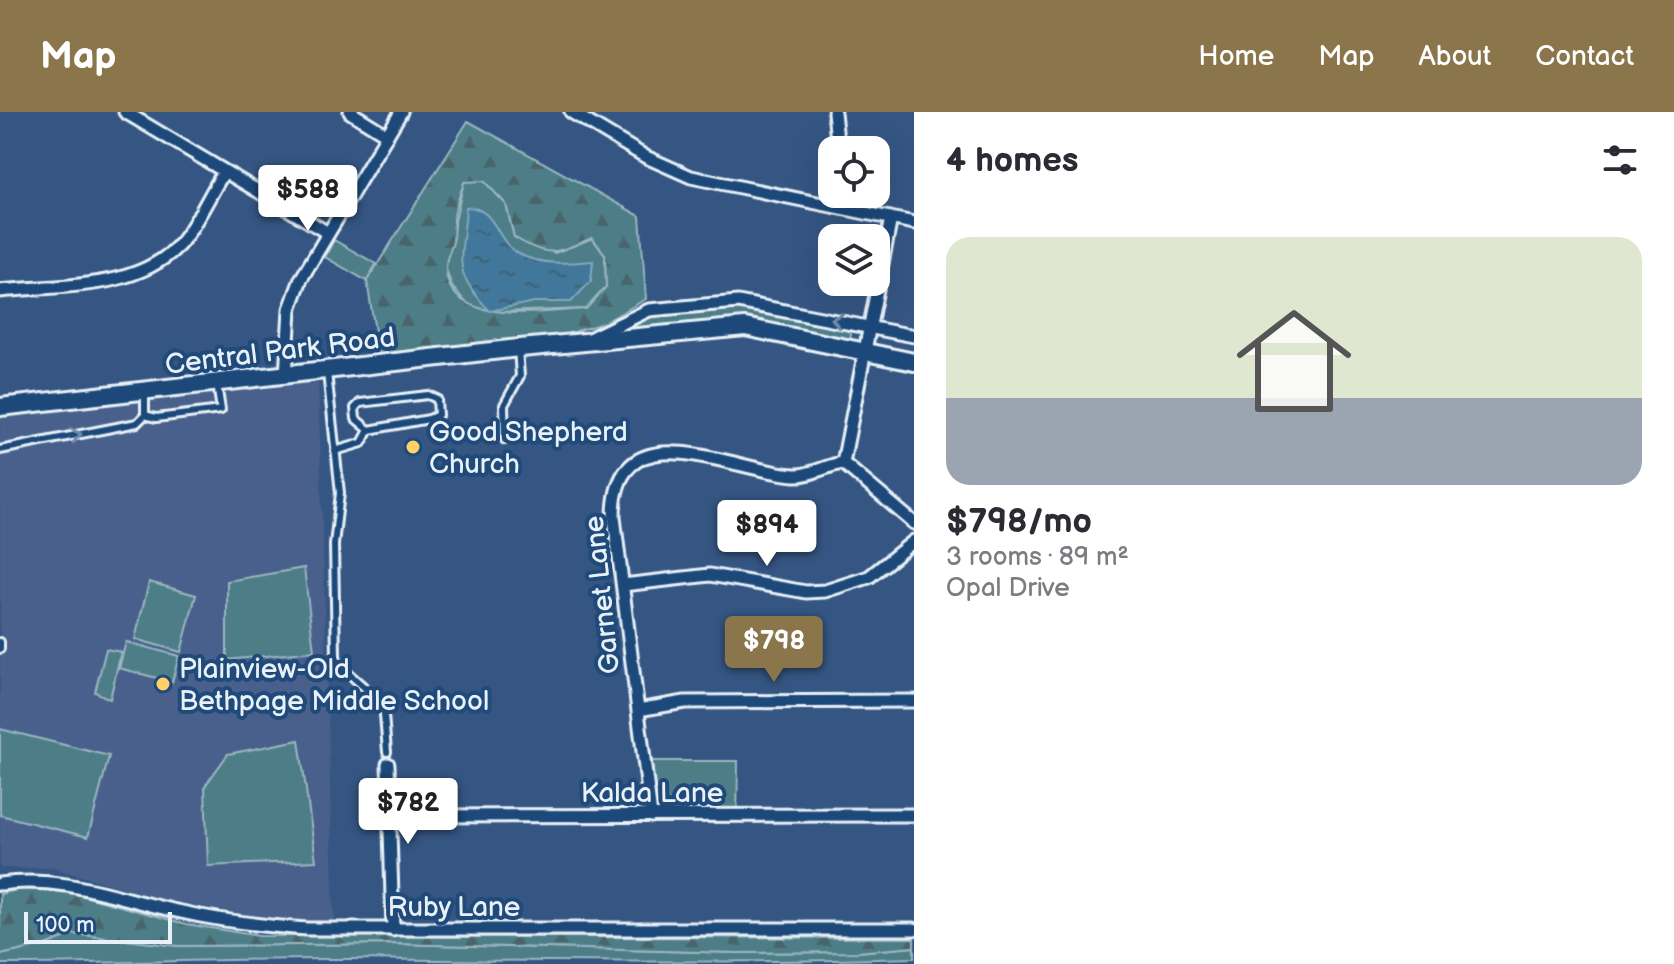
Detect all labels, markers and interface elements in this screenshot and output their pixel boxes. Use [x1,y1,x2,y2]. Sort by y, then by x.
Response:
text: Map [40,34,116,79]
text: Home [1198,40,1274,73]
text: Map [1318,40,1375,73]
text: About [1419,40,1491,73]
text: Contact [1535,40,1634,73]
map controls [818,136,890,296]
button: locate [818,136,890,208]
icon: filters [1598,138,1642,182]
text: 4 homes [946,140,1078,181]
pin: $588 [261,165,355,233]
text: $588 [276,175,340,206]
button: layers [818,224,890,296]
icon: home [1222,289,1366,433]
one-way arrow [831,313,844,330]
street label: Central Park Road [163,321,397,382]
place label: Good Shepherd Church [429,416,628,481]
one-way arrow [70,427,83,444]
marker: Good Shepherd Church [404,438,422,456]
pin: $894 [720,500,814,568]
text: $798/mo [946,501,1092,542]
text: $894 [735,510,799,541]
street label: Garnet Lane [578,514,627,676]
text: 3 rooms · 89 m² [946,542,1129,573]
text: Opal Drive [946,573,1070,604]
pin: $798 [727,616,821,684]
text: $798 [743,626,805,657]
place label: Plainview-Old Bethpage Middle School [179,653,489,718]
marker: Plainview-Old Bethpage Middle School [154,675,172,693]
street label: Kalda Lane [581,777,723,810]
pin: $782 [361,778,455,846]
text: $782 [377,788,439,819]
street label: Ruby Lane [388,891,520,924]
scale bar [24,908,172,944]
text: 100 m [36,912,95,939]

